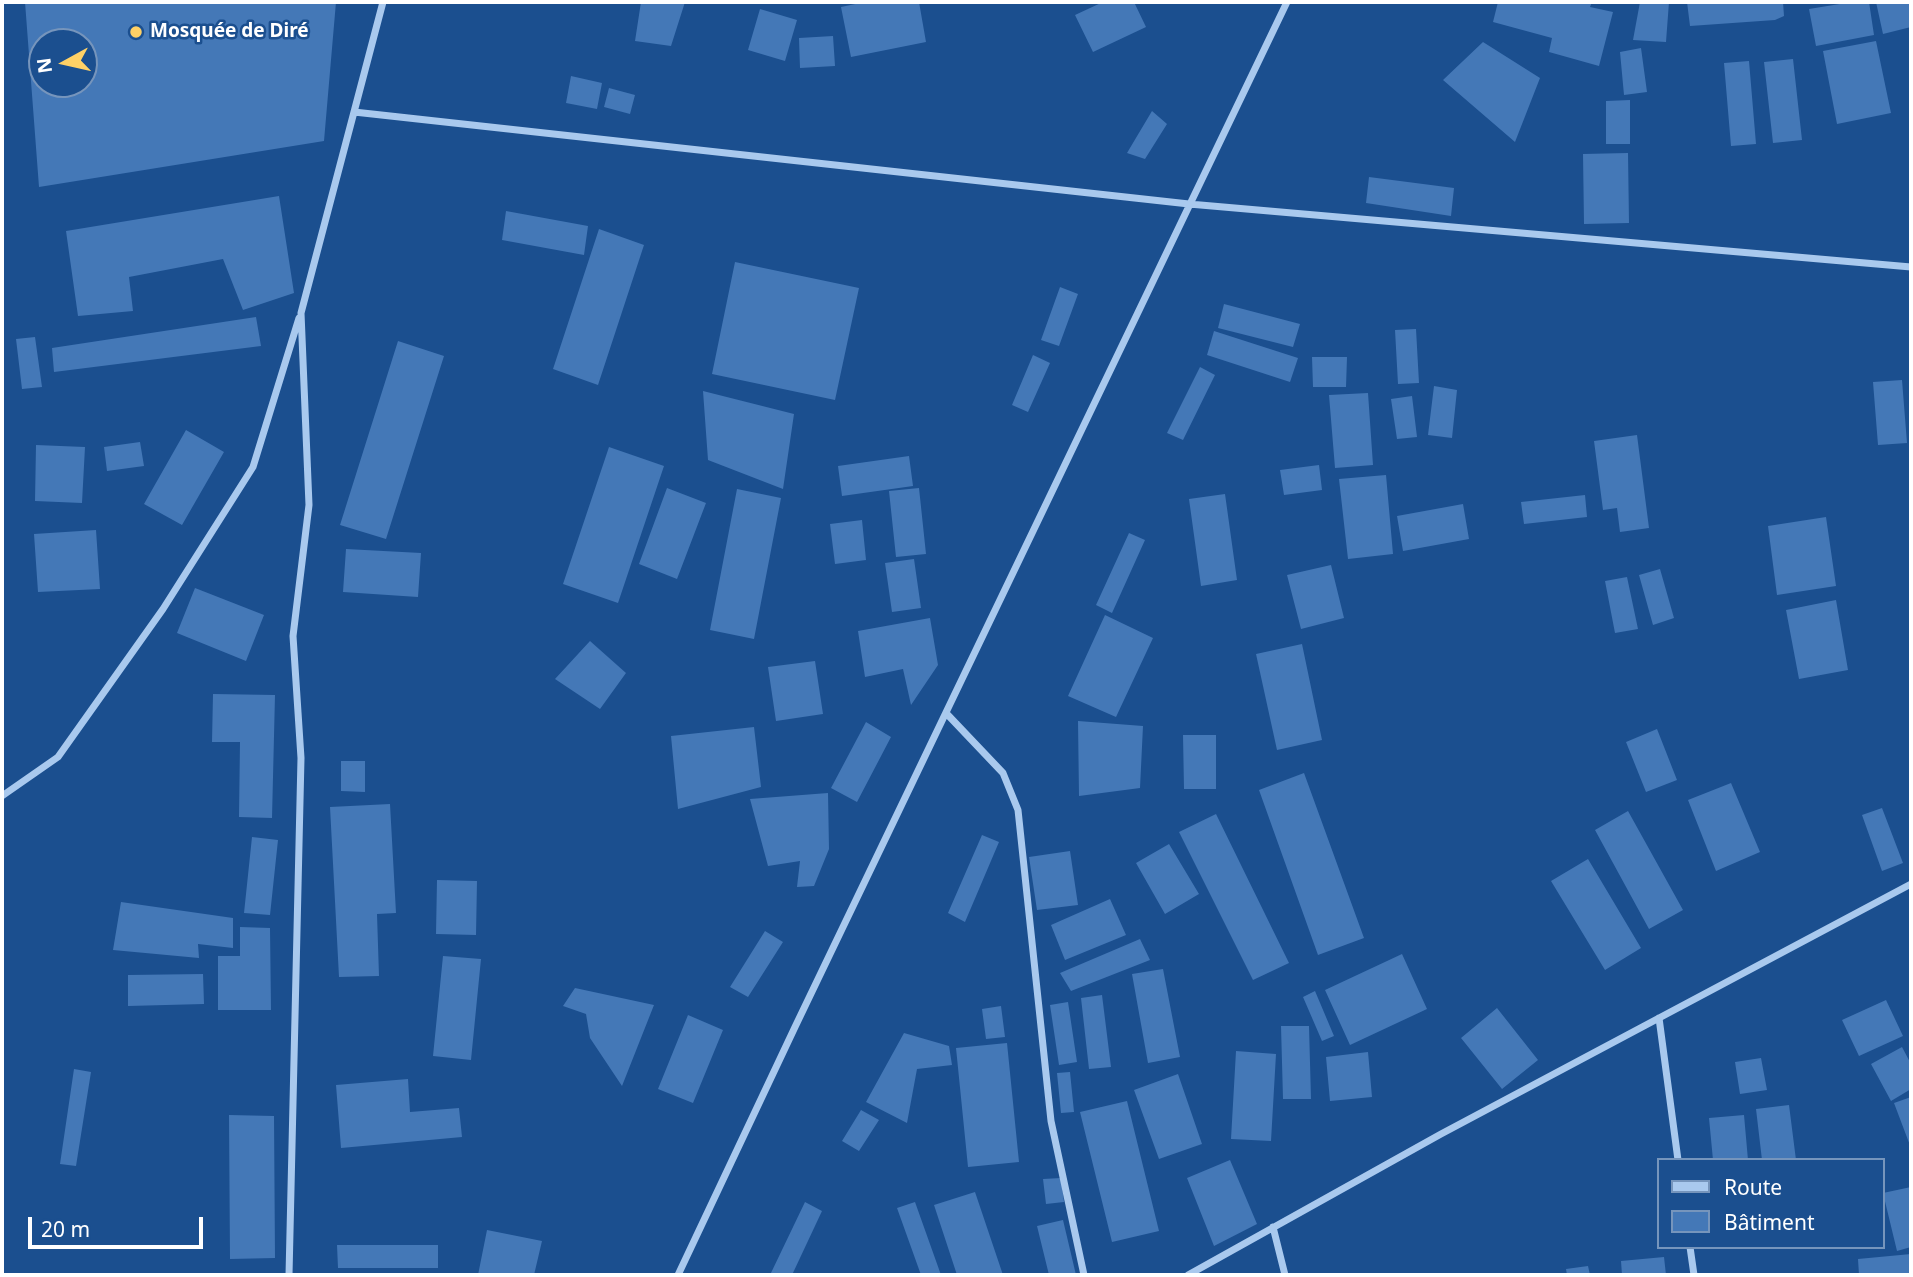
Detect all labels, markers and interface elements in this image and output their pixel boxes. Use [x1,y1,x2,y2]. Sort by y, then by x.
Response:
place label: Mosquée de Diré [150,21,309,43]
marker: Mosquée de Diré [128,24,144,40]
north arrow [28,28,98,98]
text: N [30,56,58,75]
legend [1658,1158,1885,1249]
text: Route [1724,1173,1782,1201]
scale bar [32,1204,206,1248]
text: Bâtiment [1724,1208,1814,1236]
text: 20 m [41,1215,90,1243]

